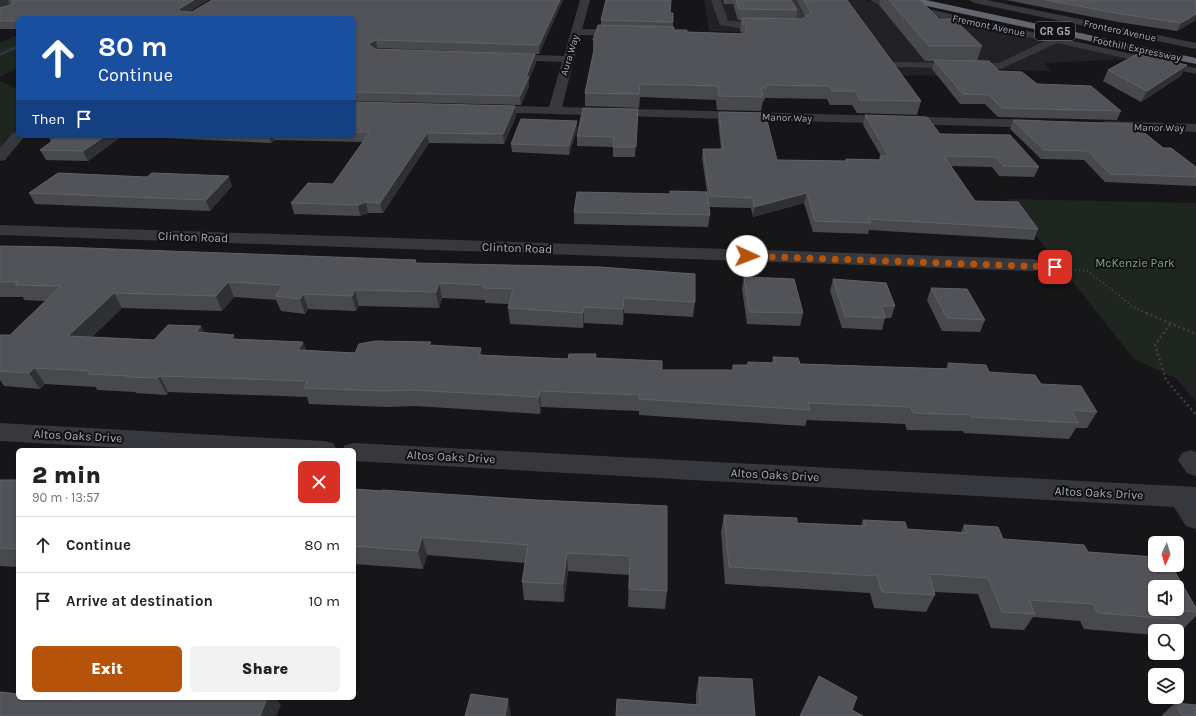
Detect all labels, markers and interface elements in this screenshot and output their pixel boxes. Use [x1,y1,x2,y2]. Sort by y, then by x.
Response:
street label: Fremont Avenue [951,12,1026,40]
street label: Frontero Avenue [1083,17,1157,45]
road number: CR G5 [1035,22,1075,40]
text: 80 m [98,30,167,63]
icon: ahead [32,32,84,84]
street label: Aura Way [558,33,582,77]
street label: Foothill Expressway [1092,34,1182,64]
text: Continue [98,64,173,86]
icon: arrive [73,108,95,130]
text: Then [32,110,65,128]
street label: Manor Way [762,111,813,125]
street label: Manor Way [1134,122,1185,134]
street label: Clinton Road [158,229,228,245]
position arrow [726,235,768,277]
street label: Clinton Road [482,240,552,256]
pin [1038,250,1072,284]
icon: arrive [1044,256,1066,278]
park label: McKenzie Park [1095,256,1175,270]
street label: Altos Oaks Drive [33,427,123,445]
street label: Altos Oaks Drive [406,448,496,466]
text: 2 min [32,461,101,489]
button: close [298,461,340,503]
street label: Altos Oaks Drive [730,466,820,484]
street label: Altos Oaks Drive [1054,484,1144,502]
text: 90 m · 13:57 [32,490,99,505]
icon: ahead [32,534,54,556]
text: Continue [66,536,131,554]
text: 80 m [304,536,340,554]
north arrow [1148,536,1184,572]
map controls [1148,536,1184,704]
button: sound [1148,580,1184,616]
icon: arrive [32,590,54,612]
text: Arrive at destination [66,592,213,610]
text: 10 m [309,592,340,610]
button: search [1148,624,1184,660]
button: Exit [32,646,182,692]
button: Share [190,646,340,692]
button: layers [1148,668,1184,704]

